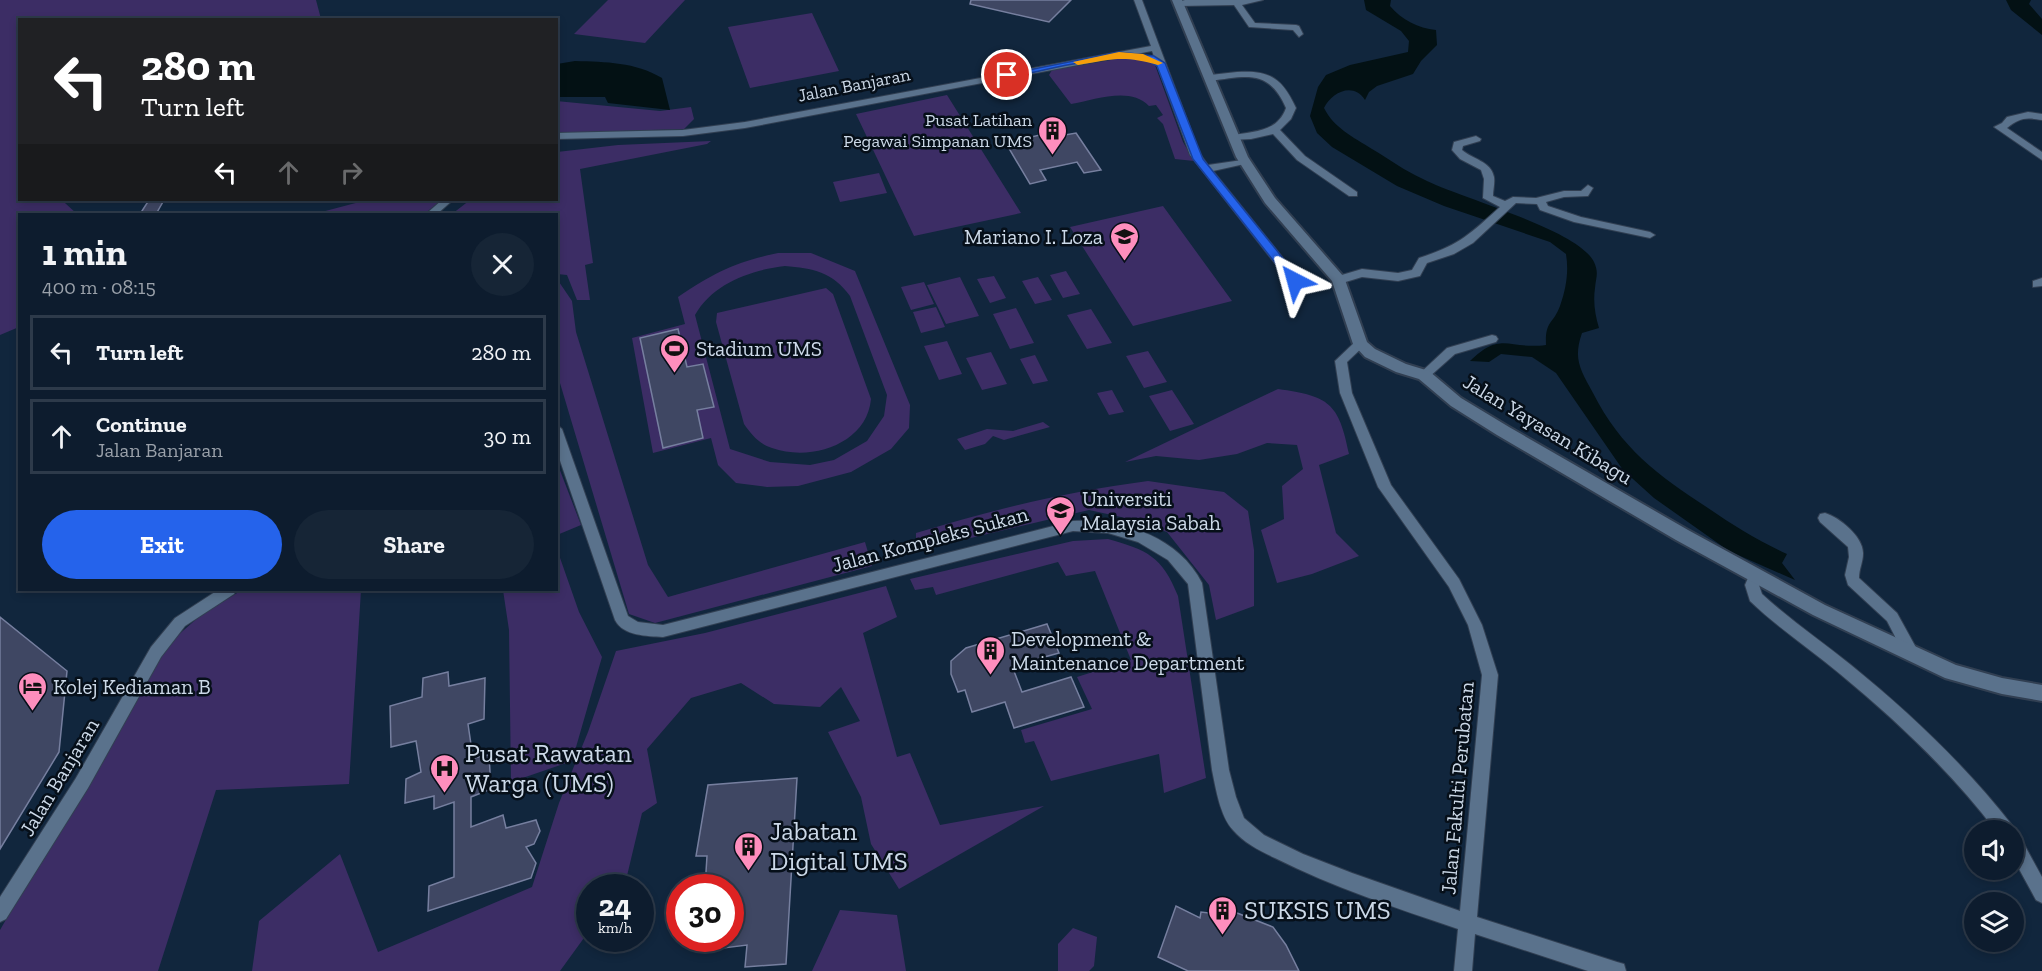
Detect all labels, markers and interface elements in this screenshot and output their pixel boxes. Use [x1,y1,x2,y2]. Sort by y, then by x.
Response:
text: 280 m [141,40,255,91]
icon: left [42,42,120,120]
pin [981,49,1032,100]
icon: arrive [990,58,1023,91]
street label: Jalan Banjaran [796,63,913,107]
text: Turn left [141,91,244,123]
place label: Pusat Latihan Pegawai Simpanan UMS [843,109,1033,152]
building icon: Pusat Latihan Pegawai Simpanan UMS [1037,114,1069,156]
icon: left [209,156,242,189]
icon: ahead [272,156,305,189]
icon: right [335,156,368,189]
school or university icon: Mariano I. Loza [1108,220,1140,262]
place label: Mariano I. Loza [964,224,1103,249]
text: 1 min [42,231,127,274]
button: close [471,233,534,296]
position arrow [1263,249,1327,313]
text: 400 m · 08:15 [42,275,156,299]
sports icon: Stadium UMS [659,332,691,374]
icon: left [45,336,78,369]
place label: Stadium UMS [696,336,822,361]
text: Turn left [96,339,183,366]
text: 280 m [471,339,531,366]
street label: Jalan Yayasan Kibagu [1459,369,1637,490]
text: Continue [96,411,187,438]
icon: ahead [45,420,78,453]
text: 30 m [484,423,531,450]
text: Jalan Banjaran [96,438,223,462]
place label: Universiti Malaysia Sabah [1082,486,1221,535]
school or university icon: Universiti Malaysia Sabah [1045,494,1077,536]
street label: Jalan Kompleks Sukan [829,501,1031,577]
button: Exit [42,510,282,579]
button: Share [294,510,534,579]
place label: Development & Maintenance Department [1011,626,1245,675]
building icon: Development & Maintenance Department [974,634,1006,676]
hotel icon: Kolej Kediaman B [16,670,48,712]
place label: Kolej Kediaman B [53,674,211,700]
street label: Jalan Fakulti Perubatan [1435,681,1479,895]
street label: Jalan Banjaran [14,714,105,841]
place label: Pusat Rawatan Warga (UMS) [465,737,632,799]
hospital icon: Pusat Rawatan Warga (UMS) [428,752,460,794]
place label: Jabatan Digital UMS [770,815,908,877]
map controls [1964,820,2024,952]
button: sound [1964,820,2024,880]
building icon: Jabatan Digital UMS [733,830,765,872]
speed limit sign: 30 [666,874,744,952]
text: 24 [598,888,632,924]
button: layers [1964,892,2024,952]
building icon: SUKSIS UMS [1207,894,1239,936]
place label: SUKSIS UMS [1244,894,1391,926]
text: km/h [598,919,632,937]

